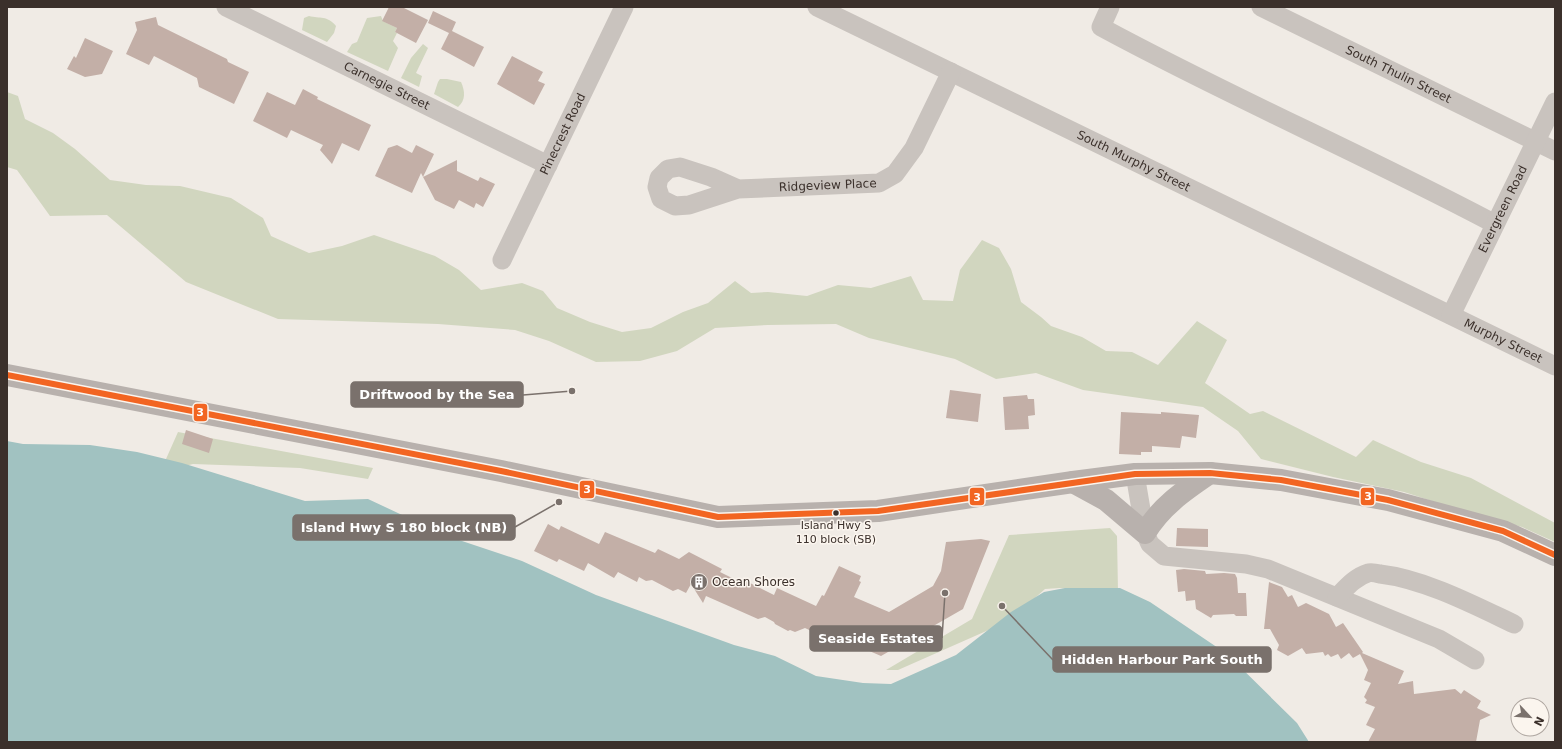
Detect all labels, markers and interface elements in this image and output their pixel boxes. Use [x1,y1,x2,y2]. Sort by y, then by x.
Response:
street label: South Thulin Street [1343,43,1454,106]
street label: Carnegie Street [341,59,432,113]
street label: Pinecrest Road [537,91,588,177]
street label: South Murphy Street [1075,127,1193,195]
street label: Evergreen Road [1476,163,1530,255]
street label: Ridgeview Place [779,176,877,194]
street label: Murphy Street [1462,316,1545,366]
callout: Driftwood by the Sea [351,382,523,407]
text: Driftwood by the Sea [359,387,515,402]
line badge: 3 [193,403,208,422]
text: 3 [196,406,204,419]
line badge: 3 [579,480,595,499]
text: 3 [583,483,591,496]
line badge: 3 [969,487,985,506]
line badge: 3 [1360,487,1375,506]
text: 3 [1364,490,1372,503]
text: 3 [973,491,981,504]
marker: Island Hwy S 110 block (SB) [831,508,841,518]
callout: Island Hwy S 180 block (NB) [293,515,515,540]
place label: Island Hwy S 110 block (SB) [796,519,876,546]
text: Island Hwy S 180 block (NB) [301,520,507,535]
building icon: Ocean Shores [689,572,709,592]
place label: Ocean Shores [712,575,795,589]
callout: Seaside Estates [810,626,942,651]
text: Seaside Estates [818,631,934,646]
callout: Hidden Harbour Park South [1053,647,1271,672]
text: Hidden Harbour Park South [1061,652,1263,667]
north arrow [1510,697,1550,737]
text: N [1531,714,1546,728]

